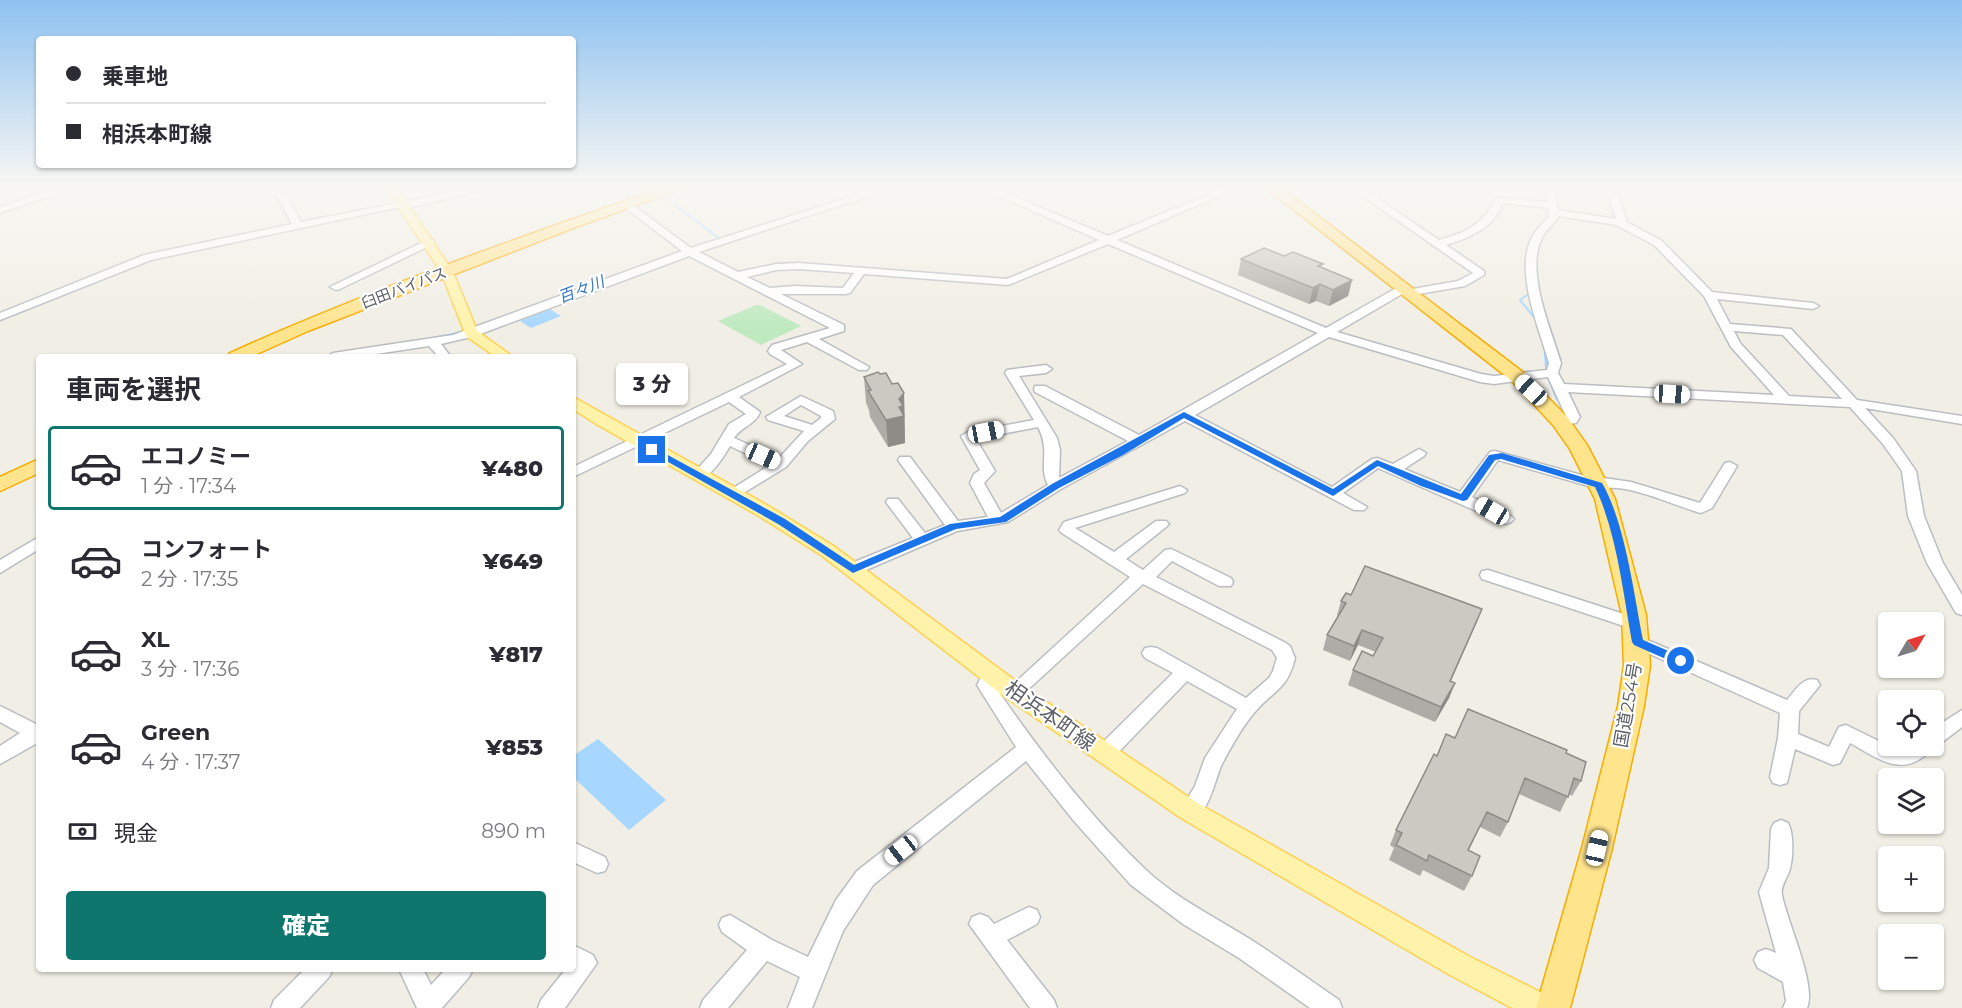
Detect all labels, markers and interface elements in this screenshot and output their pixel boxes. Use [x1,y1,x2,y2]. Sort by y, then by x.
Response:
text: 乗車地 [102,63,168,90]
text: 相浜本町線 [102,121,212,148]
street label: 臼田バイパス [359,263,449,312]
water label: 百々川 [555,271,609,307]
callout: 3 分 [616,363,688,405]
car [1512,371,1550,409]
text: 3 分 [633,372,671,396]
text: 車両を選択 [66,373,201,406]
car [1654,384,1690,404]
car [967,420,1005,444]
route end [638,436,665,463]
car [743,440,783,472]
icon: car [69,441,123,495]
text: エコノミー [141,443,251,470]
text: ¥480 [481,455,543,482]
text: 1 分 · 17:34 [141,474,236,498]
car [1472,494,1512,528]
icon: car [69,534,123,588]
text: コンフォート [141,536,272,563]
text: ¥649 [483,548,543,575]
text: 2 分 · 17:35 [141,567,238,591]
north arrow [1878,612,1944,678]
map controls [1878,612,1944,990]
text: XL [141,626,170,653]
icon: car [69,627,123,681]
text: ¥817 [489,641,543,668]
route start [1667,647,1694,674]
text: 3 分 · 17:36 [141,657,239,681]
street label: 国道254号 [1610,661,1646,749]
street label: 相浜本町線 [1000,675,1100,756]
button: locate [1878,690,1944,756]
text: Green [141,719,210,746]
icon: car [69,720,123,774]
text: ¥853 [485,734,543,761]
text: 4 分 · 17:37 [141,750,241,774]
button: layers [1878,768,1944,834]
icon: cash [66,815,99,848]
text: 890 m [481,819,546,843]
text: 現金 [114,820,158,847]
car [1584,828,1610,868]
car [881,832,921,868]
button: + [1878,846,1944,912]
button: 確定 [66,891,546,960]
button: − [1878,924,1944,990]

